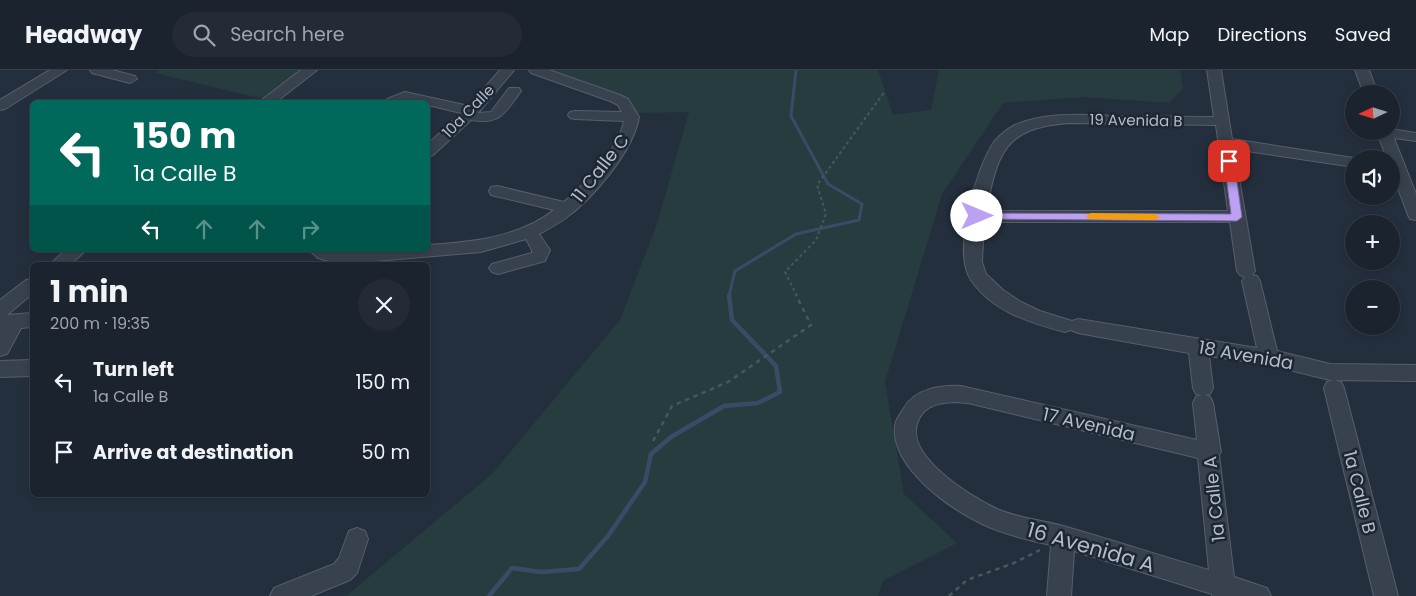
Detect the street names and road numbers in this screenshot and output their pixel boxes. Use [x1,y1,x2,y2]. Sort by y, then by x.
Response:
street label: 10a Calle [437,80,499,142]
street label: 19 Avenida B [1089,109,1183,131]
street label: 11 Calle C [565,128,635,208]
street label: 18 Avenida [1197,334,1295,376]
street label: 17 Avenida [1040,401,1138,447]
street label: 1a Calle B [1338,448,1382,536]
street label: 1a Calle A [1197,455,1231,543]
street label: 16 Avenida A [1024,515,1158,579]

